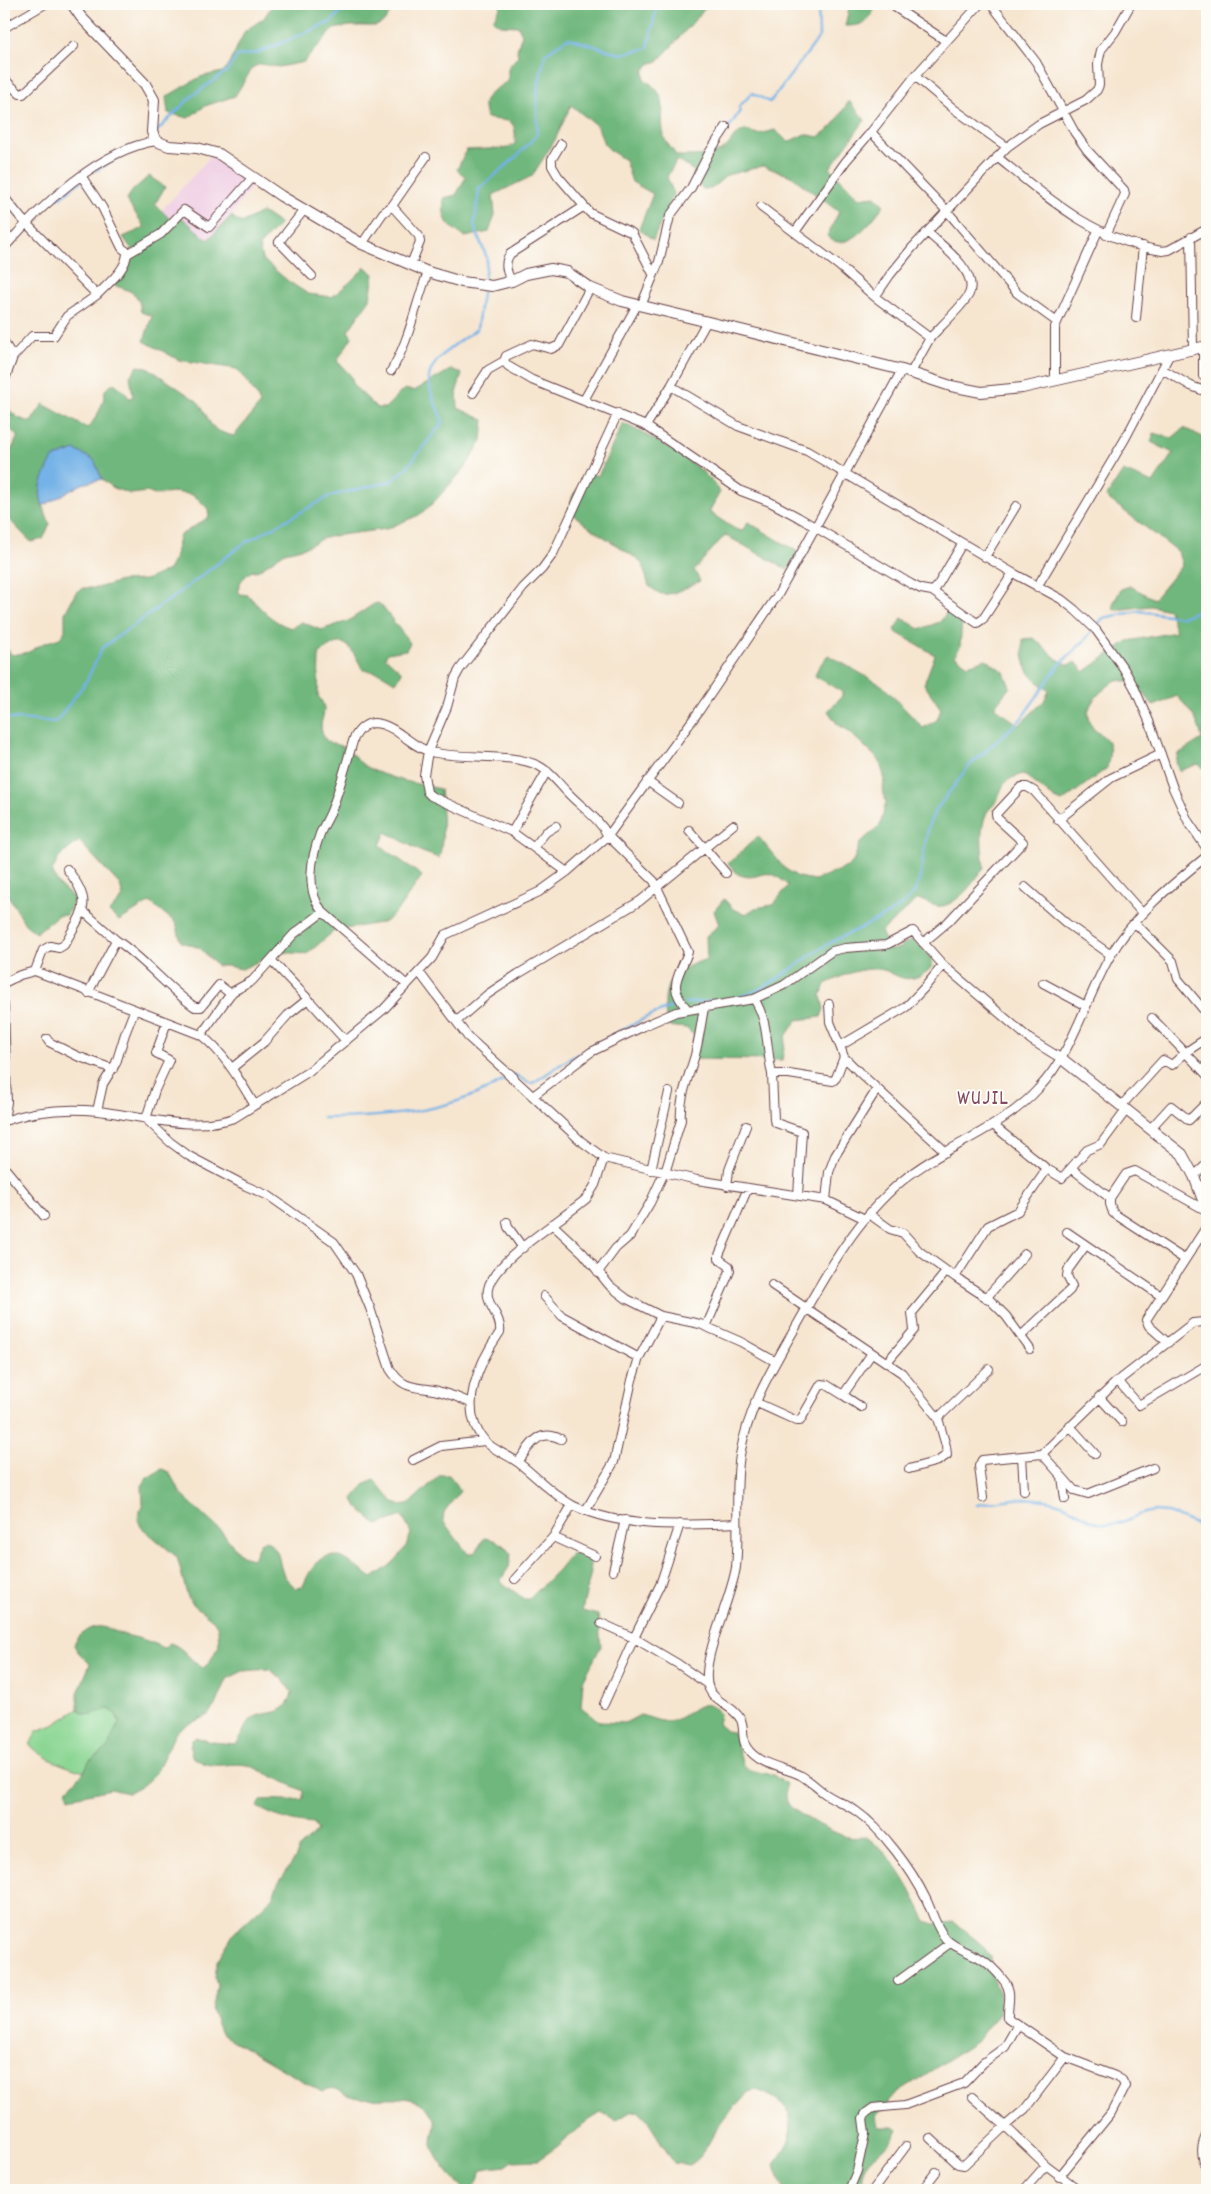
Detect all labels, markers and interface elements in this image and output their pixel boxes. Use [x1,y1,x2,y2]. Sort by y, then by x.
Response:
district label: WUJIL [957,1084,1009,1115]

